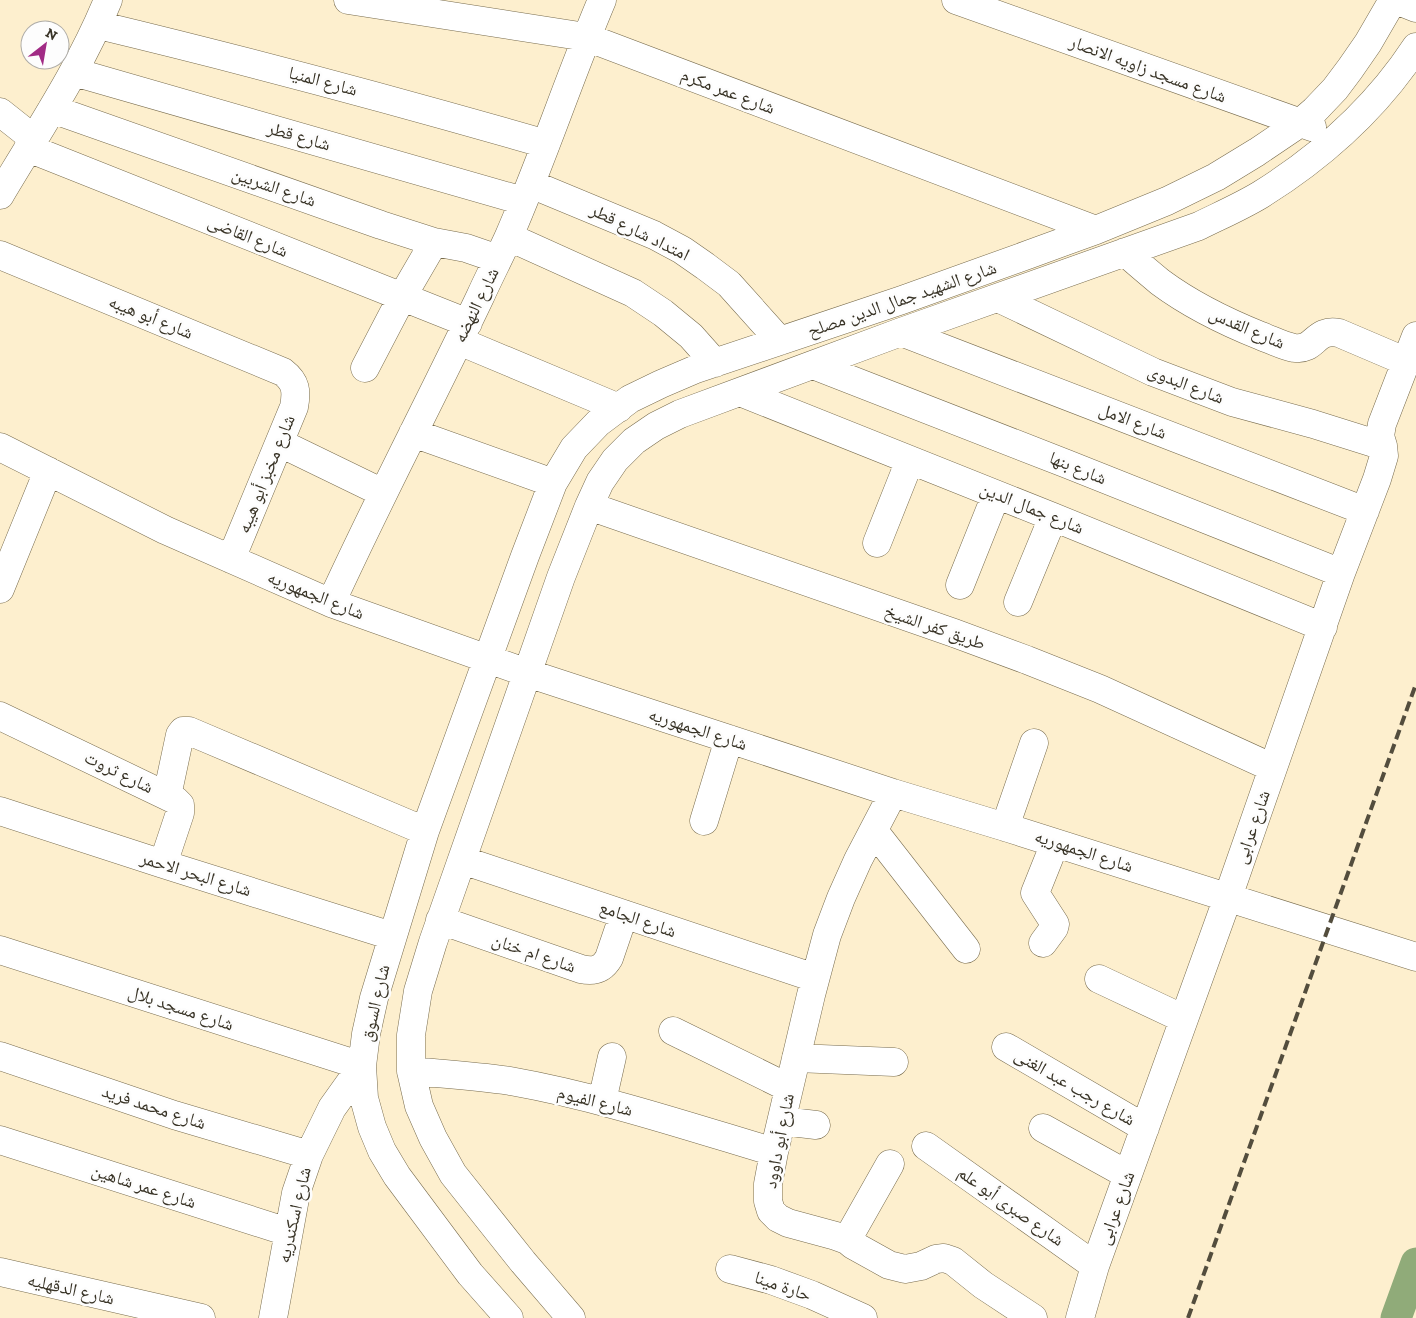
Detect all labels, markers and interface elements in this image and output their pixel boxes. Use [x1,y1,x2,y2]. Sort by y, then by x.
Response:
north arrow [20,20,70,70]
text: N [42,24,61,44]
street label: شارع مسجد زاويه الانصار [1066,30,1229,108]
street label: شارع المنيا [286,61,360,101]
street label: شارع عمر مكرم [678,63,778,120]
street label: شارع قطر [264,116,333,155]
street label: شارع الشربين [229,162,319,212]
street label: امتداد شارع قطر [586,198,693,266]
street label: شارع القاضى [205,210,291,262]
street label: شارع الشهيد جمال الدين مصلح [805,256,1000,343]
street label: شارع النهضه [448,264,504,346]
street label: شارع أبو هيبه [106,290,196,344]
street label: شارع القدس [1206,302,1288,354]
street label: شارع البدوى [1145,359,1227,409]
street label: شارع الامل [1096,398,1170,444]
street label: شارع مخبز أبو هيبه [232,412,300,536]
street label: شارع بنها [1046,447,1110,489]
street label: شارع جمال الدين [977,477,1087,539]
street label: شارع الجمهوريه [264,566,368,624]
street label: طريق كفر الشيخ [881,599,988,655]
street label: شارع الجمهوريه [646,703,750,755]
street label: شارع ثروت [81,746,157,798]
street label: شارع عرابى [1229,787,1275,867]
street label: شارع الجمهوريه [1032,825,1136,877]
street label: شارع البحر الاحمر [137,846,254,901]
street label: شارع الجامع [596,896,679,943]
street label: شارع ام خنان [489,928,579,979]
street label: شارع السوق [355,962,395,1044]
street label: شارع مسجد بلال [125,981,237,1035]
street label: شارع رجب عبد الغنى [1011,1044,1139,1130]
street label: شارع محمد فريد [99,1080,209,1134]
street label: شارع الفيوم [555,1081,635,1122]
street label: شارع أبو داوود [759,1092,799,1190]
street label: شارع عمر شاهين [89,1159,199,1213]
street label: شارع صبرى أبو علم [953,1161,1068,1252]
street label: شارع اسكندريه [272,1165,316,1265]
street label: شارع عرابى [1093,1168,1139,1248]
street label: حارة مينا [752,1266,814,1306]
street label: شارع الدقهليه [25,1268,117,1310]

